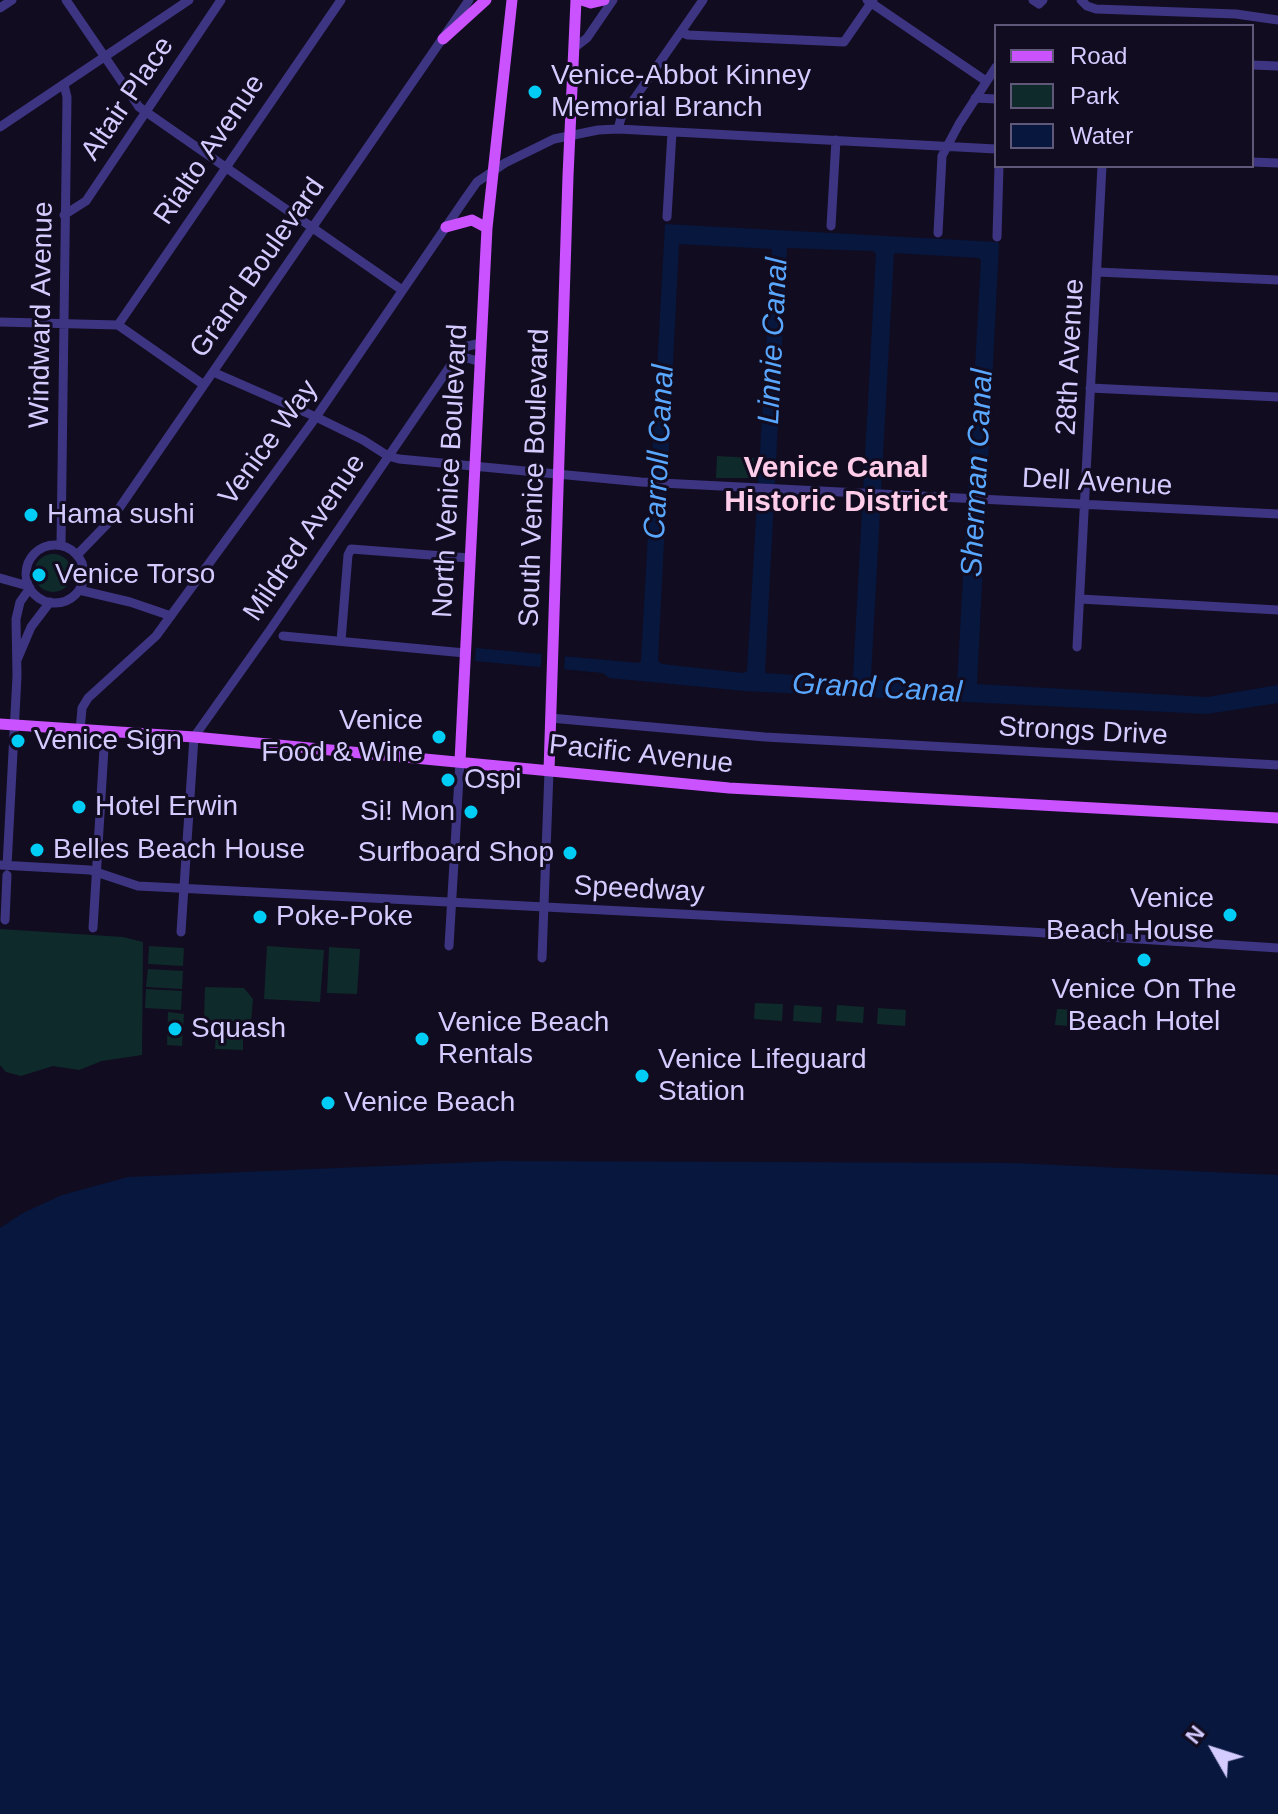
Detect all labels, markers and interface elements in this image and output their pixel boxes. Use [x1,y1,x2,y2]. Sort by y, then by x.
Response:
legend [994,24,1254,168]
street label: Altair Place [74,31,182,167]
text: Road [1070,42,1127,69]
place label: Venice-Abbot Kinney Memorial Branch [551,59,811,125]
street label: Rialto Avenue [147,69,273,231]
text: Park [1070,82,1119,109]
marker: Venice-Abbot Kinney Memorial Branch [526,83,544,101]
text: Water [1070,122,1133,149]
street label: Grand Boulevard [184,172,332,364]
street label: Windward Avenue [23,201,61,429]
water label: Linnie Canal [752,257,796,425]
street label: 28th Avenue [1050,278,1092,436]
street label: North Venice Boulevard [427,323,475,619]
street label: South Venice Boulevard [513,328,557,628]
water label: Carroll Canal [637,364,683,540]
water label: Sherman Canal [955,368,1001,578]
street label: Venice Way [212,374,326,512]
street label: Mildred Avenue [237,448,373,628]
district label: Venice Canal Historic District [724,451,948,522]
street label: Dell Avenue [1021,462,1173,504]
place label: Hama sushi [47,498,195,532]
marker: Hama sushi [22,506,40,524]
place label: Venice Torso [55,558,215,592]
marker: Venice Torso [30,566,48,584]
water label: Grand Canal [791,667,963,711]
place label: Venice Food & Wine [261,704,423,770]
street label: Strongs Drive [997,711,1169,753]
place label: Venice Sign [34,724,182,758]
marker: Venice Food & Wine [430,728,448,746]
street label: Pacific Avenue [547,729,735,781]
marker: Venice Sign [9,732,27,750]
place label: Ospi [464,763,522,797]
marker: Ospi [439,771,457,789]
place label: Hotel Erwin [95,790,238,824]
place label: Si! Mon [360,795,455,829]
marker: Hotel Erwin [70,798,88,816]
marker: Si! Mon [462,803,480,821]
place label: Belles Beach House [53,833,305,867]
place label: Surfboard Shop [358,836,554,870]
marker: Belles Beach House [28,841,46,859]
marker: Surfboard Shop [561,844,579,862]
street label: Speedway [573,870,705,910]
place label: Venice Beach House [1046,882,1214,948]
place label: Poke-Poke [276,900,413,934]
marker: Venice Beach House [1221,906,1239,924]
marker: Poke-Poke [251,908,269,926]
marker: Venice On The Beach Hotel [1135,951,1153,969]
place label: Venice On The Beach Hotel [1051,973,1237,1039]
place label: Venice Beach Rentals [438,1006,609,1072]
place label: Squash [191,1012,286,1046]
marker: Squash [166,1020,184,1038]
marker: Venice Beach Rentals [413,1030,431,1048]
place label: Venice Lifeguard Station [658,1043,867,1109]
marker: Venice Lifeguard Station [633,1067,651,1085]
place label: Venice Beach [344,1086,515,1120]
marker: Venice Beach [319,1094,337,1112]
north arrow [1174,1710,1254,1790]
text: N [1180,1721,1210,1749]

